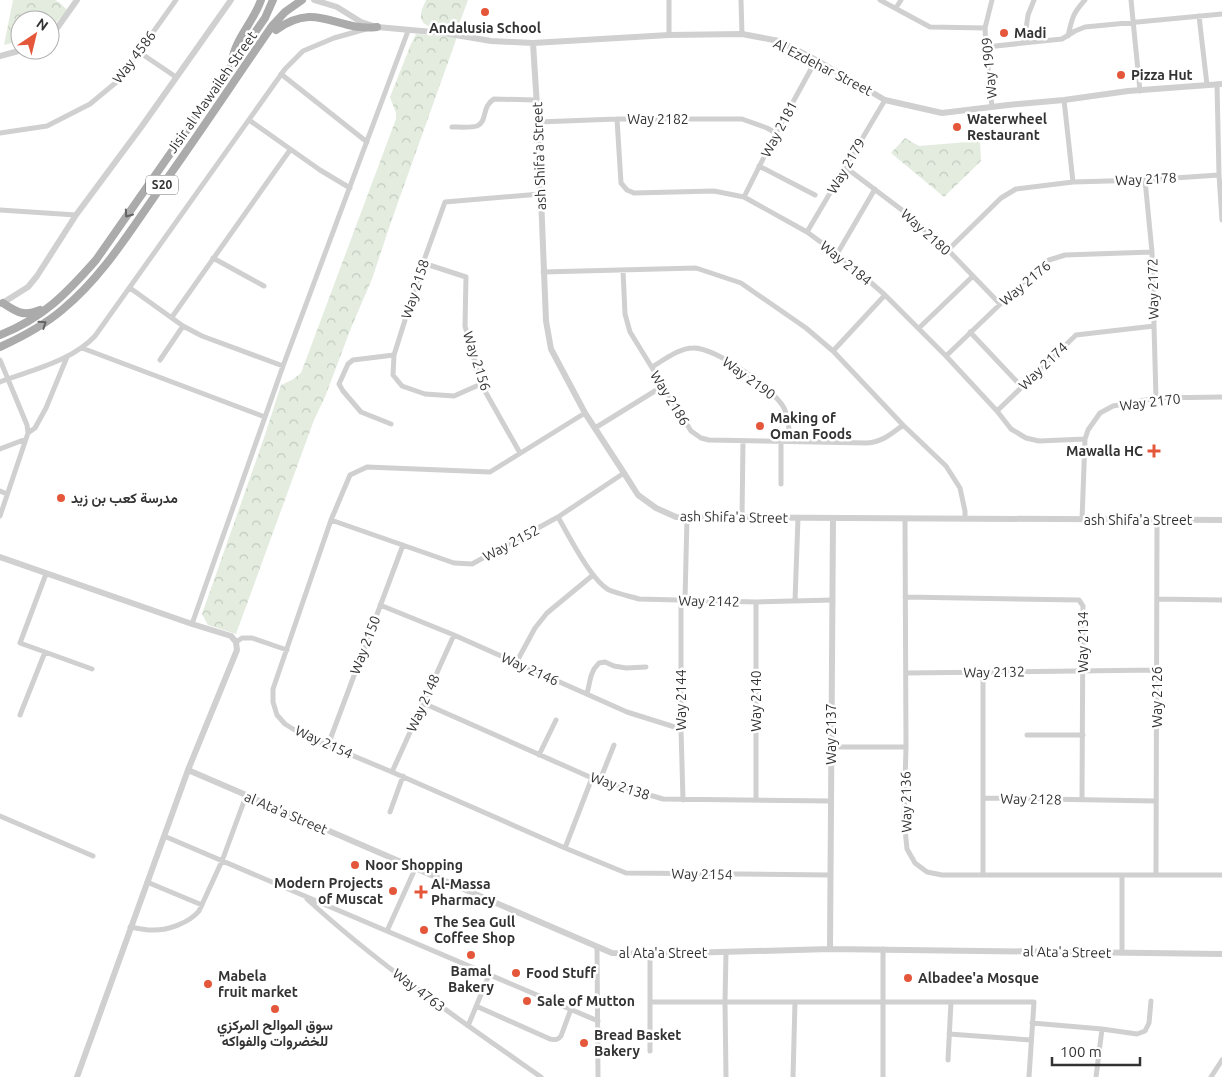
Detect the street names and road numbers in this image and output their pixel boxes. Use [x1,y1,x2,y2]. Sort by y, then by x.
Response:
street label: Way 4586 [109,28,159,86]
street label: Jisir al Mawaileh Street [164,28,260,156]
street label: Al Ezdehar Street [771,35,876,99]
street label: Way 1909 [978,37,1000,99]
street label: Way 2181 [758,98,800,160]
street label: ash Shifa'a Street [529,101,549,210]
street label: Way 2182 [627,111,689,127]
street label: Way 2179 [824,135,868,197]
street label: Way 2178 [1115,169,1177,189]
road number: S20 [146,176,178,194]
street label: Way 2180 [898,206,954,259]
street label: Way 2184 [817,237,875,289]
street label: Way 2158 [398,257,432,321]
street label: Way 2176 [996,257,1054,309]
street label: Way 2172 [1144,258,1162,320]
street label: Way 2156 [460,329,494,393]
street label: Way 2174 [1015,339,1071,393]
street label: Way 2190 [719,353,779,403]
street label: Way 2186 [647,368,693,428]
street label: Way 2170 [1119,390,1182,414]
street label: ash Shifa'a Street [680,508,789,526]
street label: ash Shifa'a Street [1084,512,1193,528]
street label: Way 2152 [480,522,542,564]
street label: Way 2142 [678,592,740,610]
street label: Way 2134 [1075,611,1091,673]
street label: Way 2150 [347,613,384,677]
street label: Way 2146 [499,649,561,689]
street label: Way 2132 [963,663,1025,681]
street label: Way 2126 [1149,666,1165,728]
street label: Way 2144 [673,669,689,731]
street label: Way 2140 [748,670,764,732]
street label: Way 2148 [403,672,443,734]
street label: Way 2137 [823,703,839,765]
street label: Way 2154 [293,722,355,762]
street label: Way 2138 [588,769,652,803]
street label: Way 2136 [897,771,915,833]
street label: al Ata'a Street [242,788,330,838]
street label: Way 2128 [1000,790,1062,808]
street label: Way 2154 [671,865,733,883]
street label: al Ata'a Street [1023,943,1112,961]
street label: al Ata'a Street [619,945,708,961]
street label: Way 4763 [390,965,448,1015]

